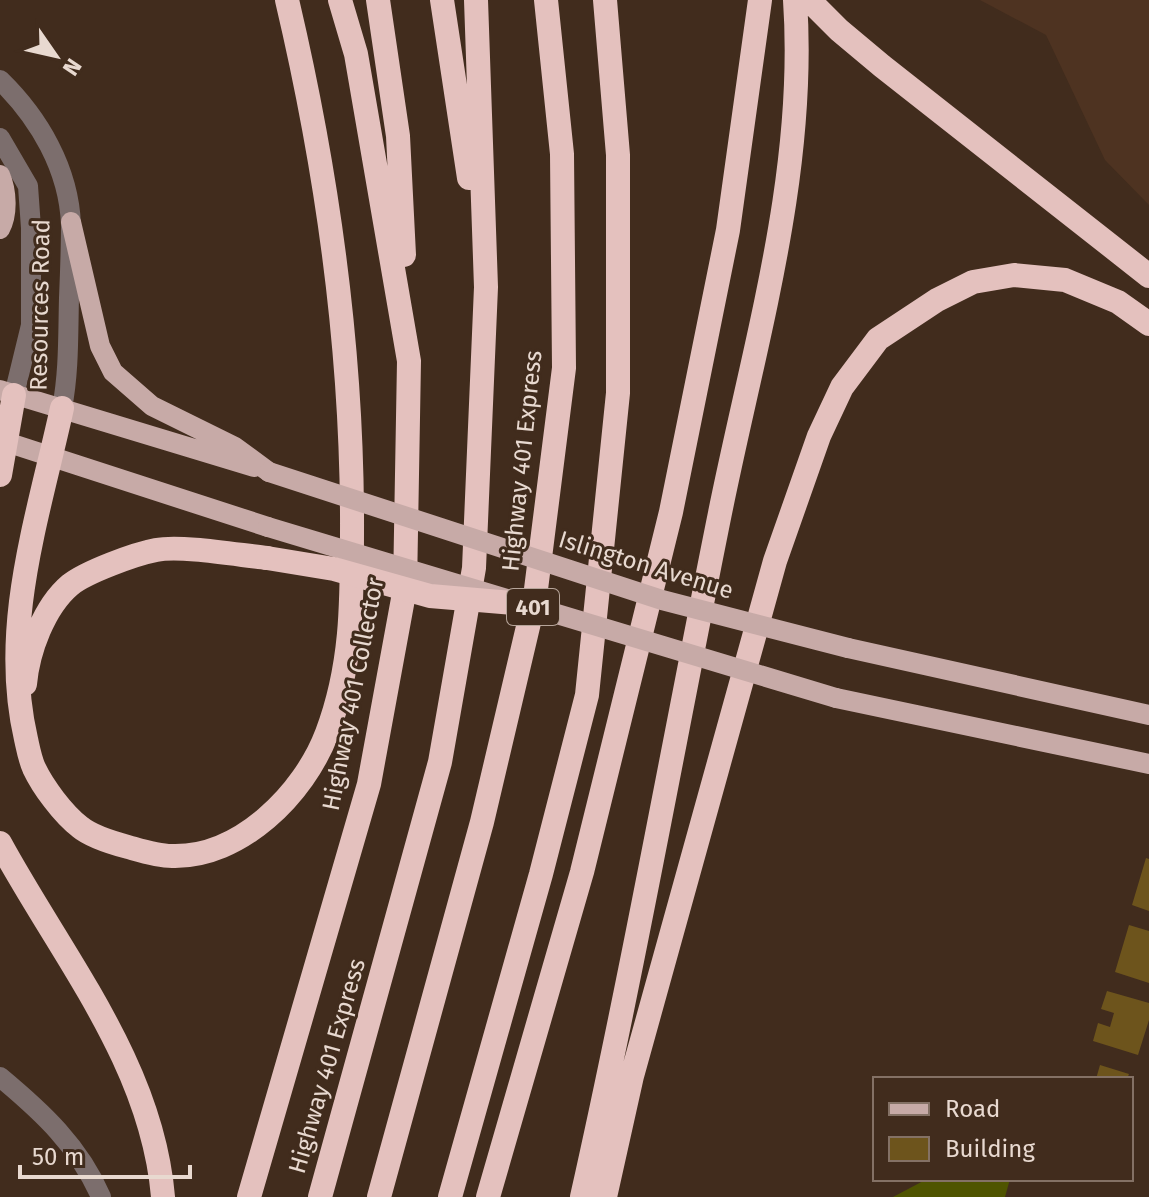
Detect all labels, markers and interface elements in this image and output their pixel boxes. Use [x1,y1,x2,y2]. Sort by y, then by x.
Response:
north arrow [16,16,96,96]
text: N [57,53,87,81]
street label: Resources Road [25,219,55,391]
street label: Highway 401 Express [496,349,548,573]
street label: Islington Avenue [555,525,737,605]
street label: Highway 401 Collector [317,574,389,813]
road number: 401 [507,589,559,625]
street label: Highway 401 Express [283,955,371,1177]
legend [873,1077,1133,1181]
text: Road [945,1095,1000,1123]
scale bar [20,1129,190,1179]
text: Building [945,1135,1035,1163]
text: 50 m [32,1143,84,1171]

